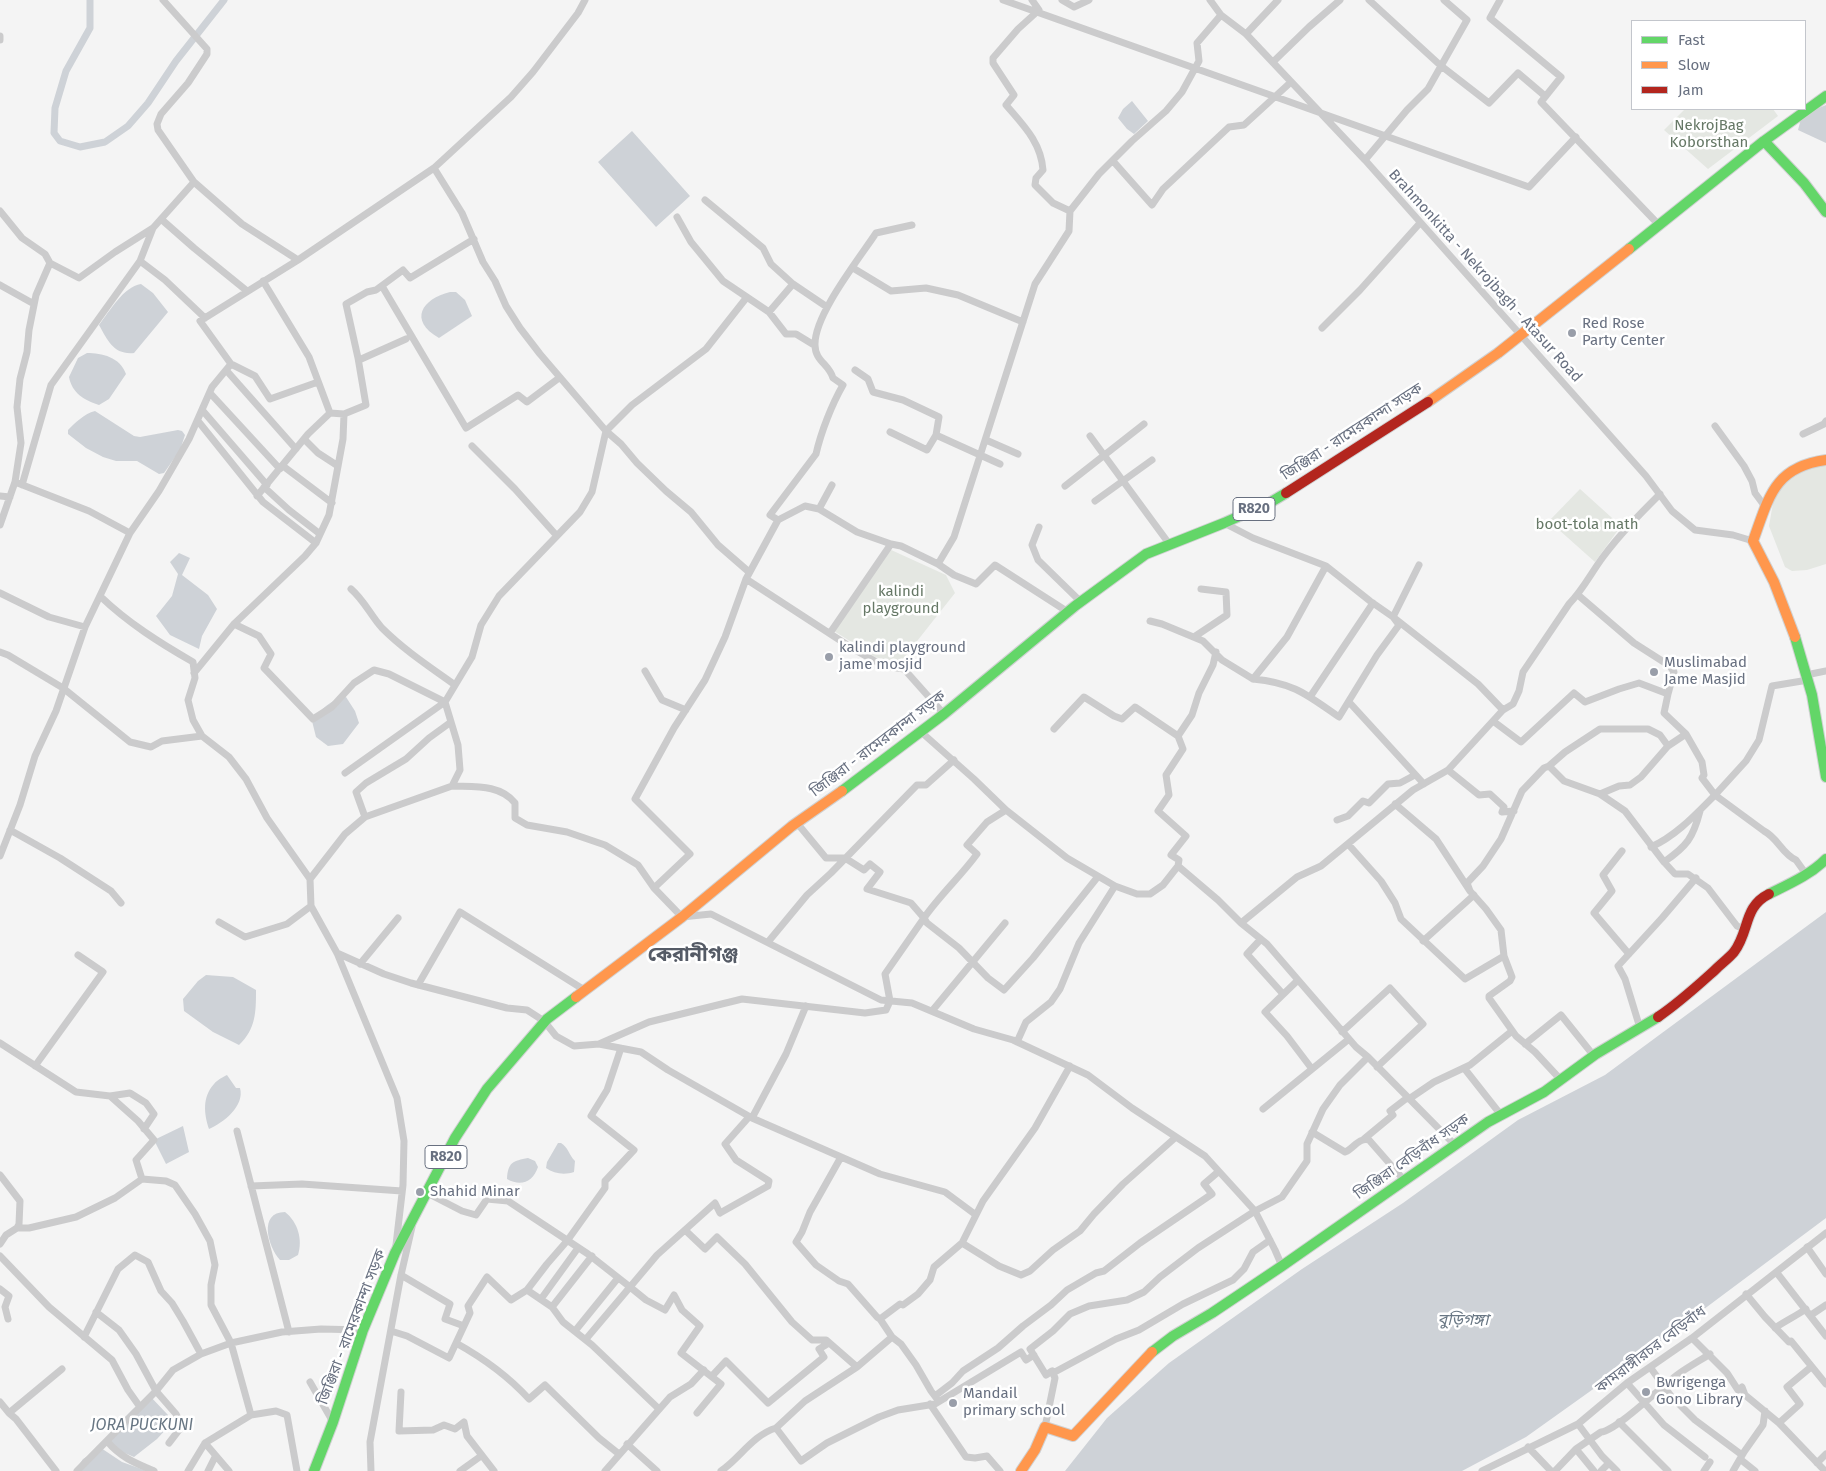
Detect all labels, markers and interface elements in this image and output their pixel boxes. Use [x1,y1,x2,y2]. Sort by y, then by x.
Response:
legend [1631,20,1806,110]
text: Fast [1678,31,1705,49]
text: Slow [1678,56,1710,74]
text: Jam [1678,81,1704,99]
park label: NekrojBag Koborsthan [1670,117,1748,152]
street label: Brahmonkitta - Nekrojbagh - Atasur Road [1385,166,1585,386]
place label: Red Rose Party Center [1582,315,1665,350]
marker: Red Rose Party Center [1566,327,1578,339]
street label: জিঞ্জিরা - রামেরকান্দা সড়ক [1278,380,1426,484]
road number: R820 [1233,498,1275,520]
park label: boot-tola math [1536,516,1638,534]
park label: kalindi playground [863,583,939,618]
place label: kalindi playground jame mosjid [839,639,966,674]
marker: kalindi playground jame mosjid [823,651,835,663]
place label: Muslimabad Jame Masjid [1664,654,1747,689]
marker: Muslimabad Jame Masjid [1648,666,1660,678]
street label: জিঞ্জিরা - রামেরকান্দা সড়ক [807,687,949,801]
district label: কেরানীগঞ্জ [648,943,738,967]
street label: জিঞ্জিরা বেড়িবাঁধ সড়ক [1351,1111,1473,1203]
road number: R820 [425,1146,467,1168]
place label: Shahid Minar [430,1183,520,1201]
marker: Shahid Minar [414,1186,426,1198]
street label: জিঞ্জিরা - রামেরকান্দা সড়ক [314,1247,390,1407]
street label: কামরাঙ্গীরচর বেড়িবাঁধ [1592,1303,1710,1397]
water label: বুড়িগঙ্গা [1438,1311,1488,1331]
place label: Bwrigenga Gono Library [1656,1374,1743,1409]
place label: Mandail primary school [963,1385,1065,1420]
marker: Bwrigenga Gono Library [1640,1386,1652,1398]
marker: Mandail primary school [947,1397,959,1409]
water label: JORA PUCKUNI [91,1416,193,1436]

